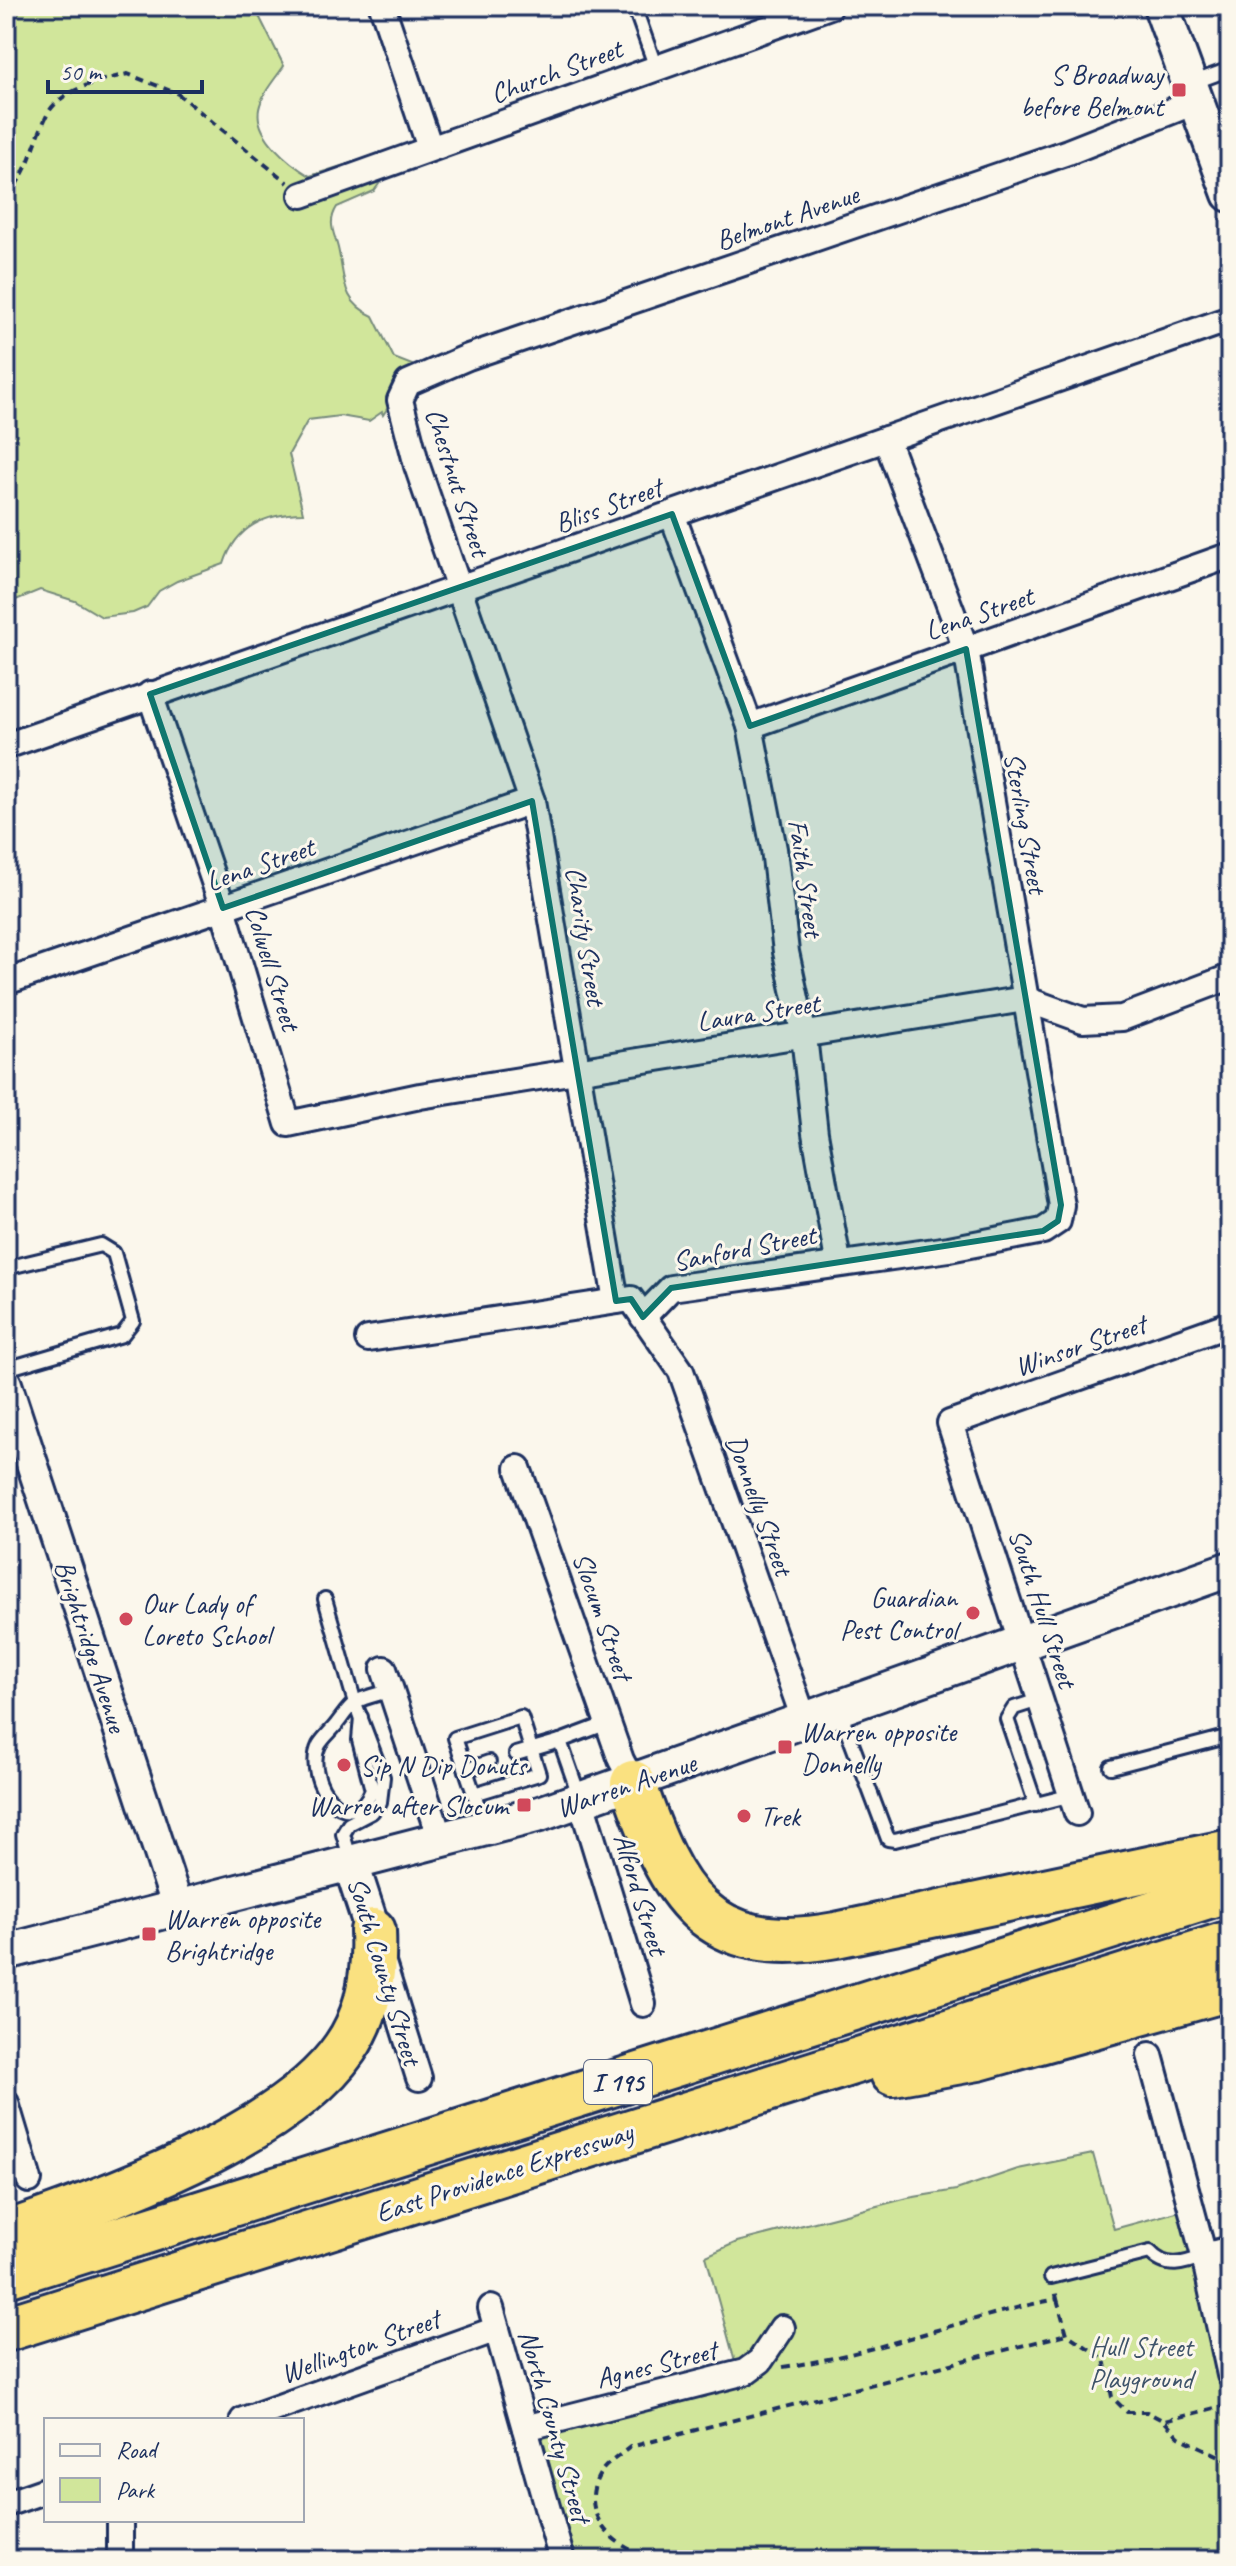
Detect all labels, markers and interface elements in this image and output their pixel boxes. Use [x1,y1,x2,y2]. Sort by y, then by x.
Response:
street label: Church Street [486,30,629,111]
scale bar [48,44,202,94]
text: 50 m [60,57,103,87]
place label: S Broadway before Belmont [1020,57,1166,124]
marker: S Broadway before Belmont [1170,81,1188,99]
street label: Belmont Avenue [711,176,865,258]
street label: Chestnut Street [418,404,499,563]
street label: Bliss Street [550,468,670,540]
street label: Lena Street [920,577,1040,648]
street label: Sterling Street [996,750,1056,899]
street label: Faith Street [780,817,832,942]
street label: Lena Street [201,828,321,899]
street label: Charity Street [558,864,615,1010]
street label: Colwell Street [238,902,309,1037]
street label: Laura Street [694,985,824,1039]
street label: Sanford Street [670,1217,821,1279]
street label: Winsor Street [1010,1305,1154,1384]
street label: Donnelly Street [718,1430,802,1583]
street label: South Hull Street [1001,1524,1086,1694]
street label: Slocum Street [565,1548,642,1688]
street label: Brightridge Avenue [47,1556,136,1738]
place label: Guardian Pest Control [840,1580,962,1647]
place label: Our Lady of Loreto School [142,1586,276,1653]
marker: Guardian Pest Control [964,1604,982,1622]
marker: Our Lady of Loreto School [117,1610,135,1628]
place label: Warren opposite Donnelly [801,1714,958,1781]
marker: Warren opposite Donnelly [776,1738,794,1756]
street label: Warren Avenue [552,1744,702,1825]
place label: Sip N Dip Donuts [360,1748,528,1783]
marker: Sip N Dip Donuts [335,1756,353,1774]
place label: Warren after Slocum [309,1788,510,1823]
marker: Warren after Slocum [515,1796,533,1814]
place label: Trek [760,1799,802,1834]
marker: Trek [735,1807,753,1825]
street label: Alford Street [606,1829,677,1962]
street label: South County Street [340,1873,431,2072]
place label: Warren opposite Brightridge [165,1901,322,1968]
marker: Warren opposite Brightridge [140,1925,158,1943]
road number: I 195 [584,2060,652,2104]
street label: East Providence Expressway [371,2113,639,2230]
street label: Wellington Street [276,2300,448,2391]
street label: North County Street [511,2326,600,2530]
park label: Hull Street Playground [1089,2329,1197,2396]
street label: Agnes Street [592,2331,724,2396]
legend [44,2418,304,2522]
text: Road [116,2435,160,2465]
text: Park [116,2475,156,2505]

